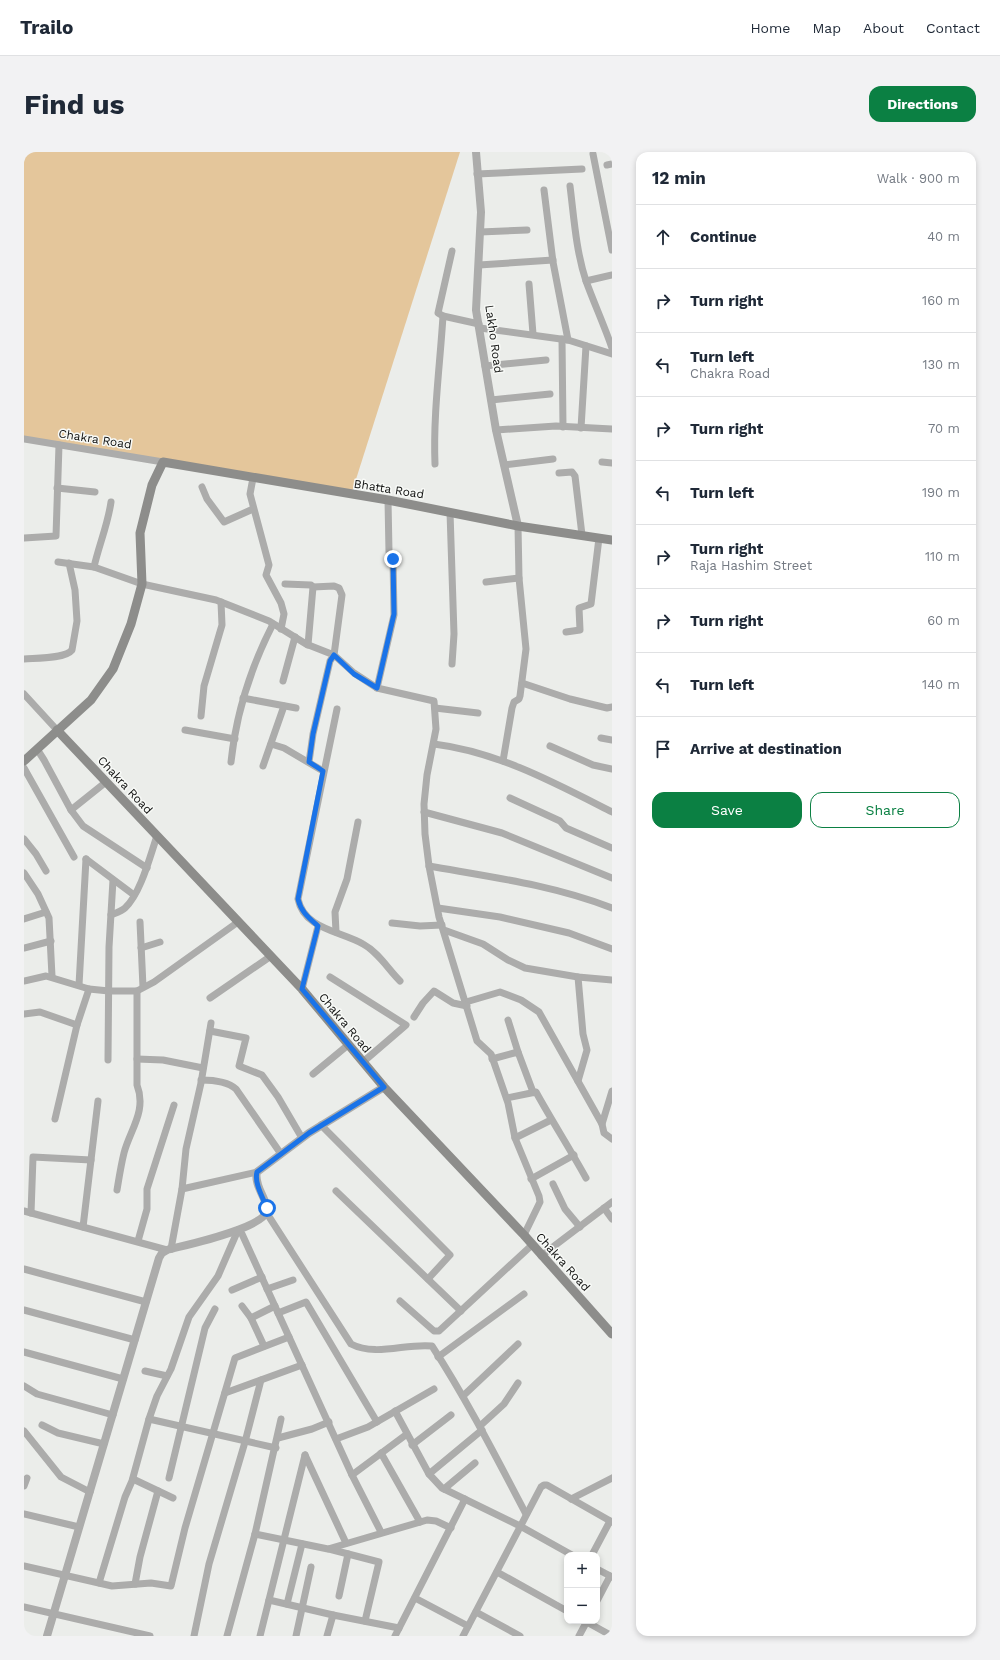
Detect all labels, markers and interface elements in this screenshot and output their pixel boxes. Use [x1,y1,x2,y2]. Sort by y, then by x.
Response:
text: Trailo [20,16,73,39]
text: Home [750,20,790,36]
text: Map [812,20,841,36]
text: About [863,20,904,36]
text: Contact [926,20,980,36]
button: Directions [869,86,976,122]
text: Find us [24,88,124,121]
text: 12 min [652,168,706,188]
text: Walk · 900 m [877,171,960,186]
icon: ahead [652,226,674,248]
text: Continue [690,228,757,246]
text: 40 m [927,229,960,244]
icon: right [652,290,674,312]
text: Turn right [690,292,763,310]
text: 160 m [922,293,960,308]
street label: Lakho Road [482,304,506,374]
text: Turn left [690,348,754,366]
icon: left [652,354,674,376]
text: 130 m [922,357,960,372]
text: Chakra Road [690,366,770,381]
icon: right [652,418,674,440]
text: Turn right [690,420,763,438]
text: 70 m [928,421,960,436]
street label: Chakra Road [57,426,133,452]
street label: Bhatta Road [353,477,425,501]
icon: left [652,482,674,504]
text: Turn left [690,484,754,502]
text: 190 m [922,485,960,500]
text: Turn right [690,540,763,558]
icon: right [652,546,674,568]
text: 110 m [925,549,960,564]
route end [384,550,402,568]
text: Raja Hashim Street [690,558,812,573]
icon: right [652,610,674,632]
text: Turn right [690,612,763,630]
text: 60 m [927,613,960,628]
icon: left [652,674,674,696]
text: Turn left [690,676,754,694]
text: 140 m [922,677,960,692]
icon: arrive [652,738,674,760]
text: Arrive at destination [690,740,842,758]
street label: Chakra Road [95,753,155,817]
button: Save [652,792,802,828]
button: Share [810,792,960,828]
street label: Chakra Road [316,990,374,1056]
route start [258,1199,276,1217]
street label: Chakra Road [533,1230,593,1294]
map controls [564,1552,600,1624]
button: + [564,1552,600,1588]
button: − [564,1588,600,1624]

